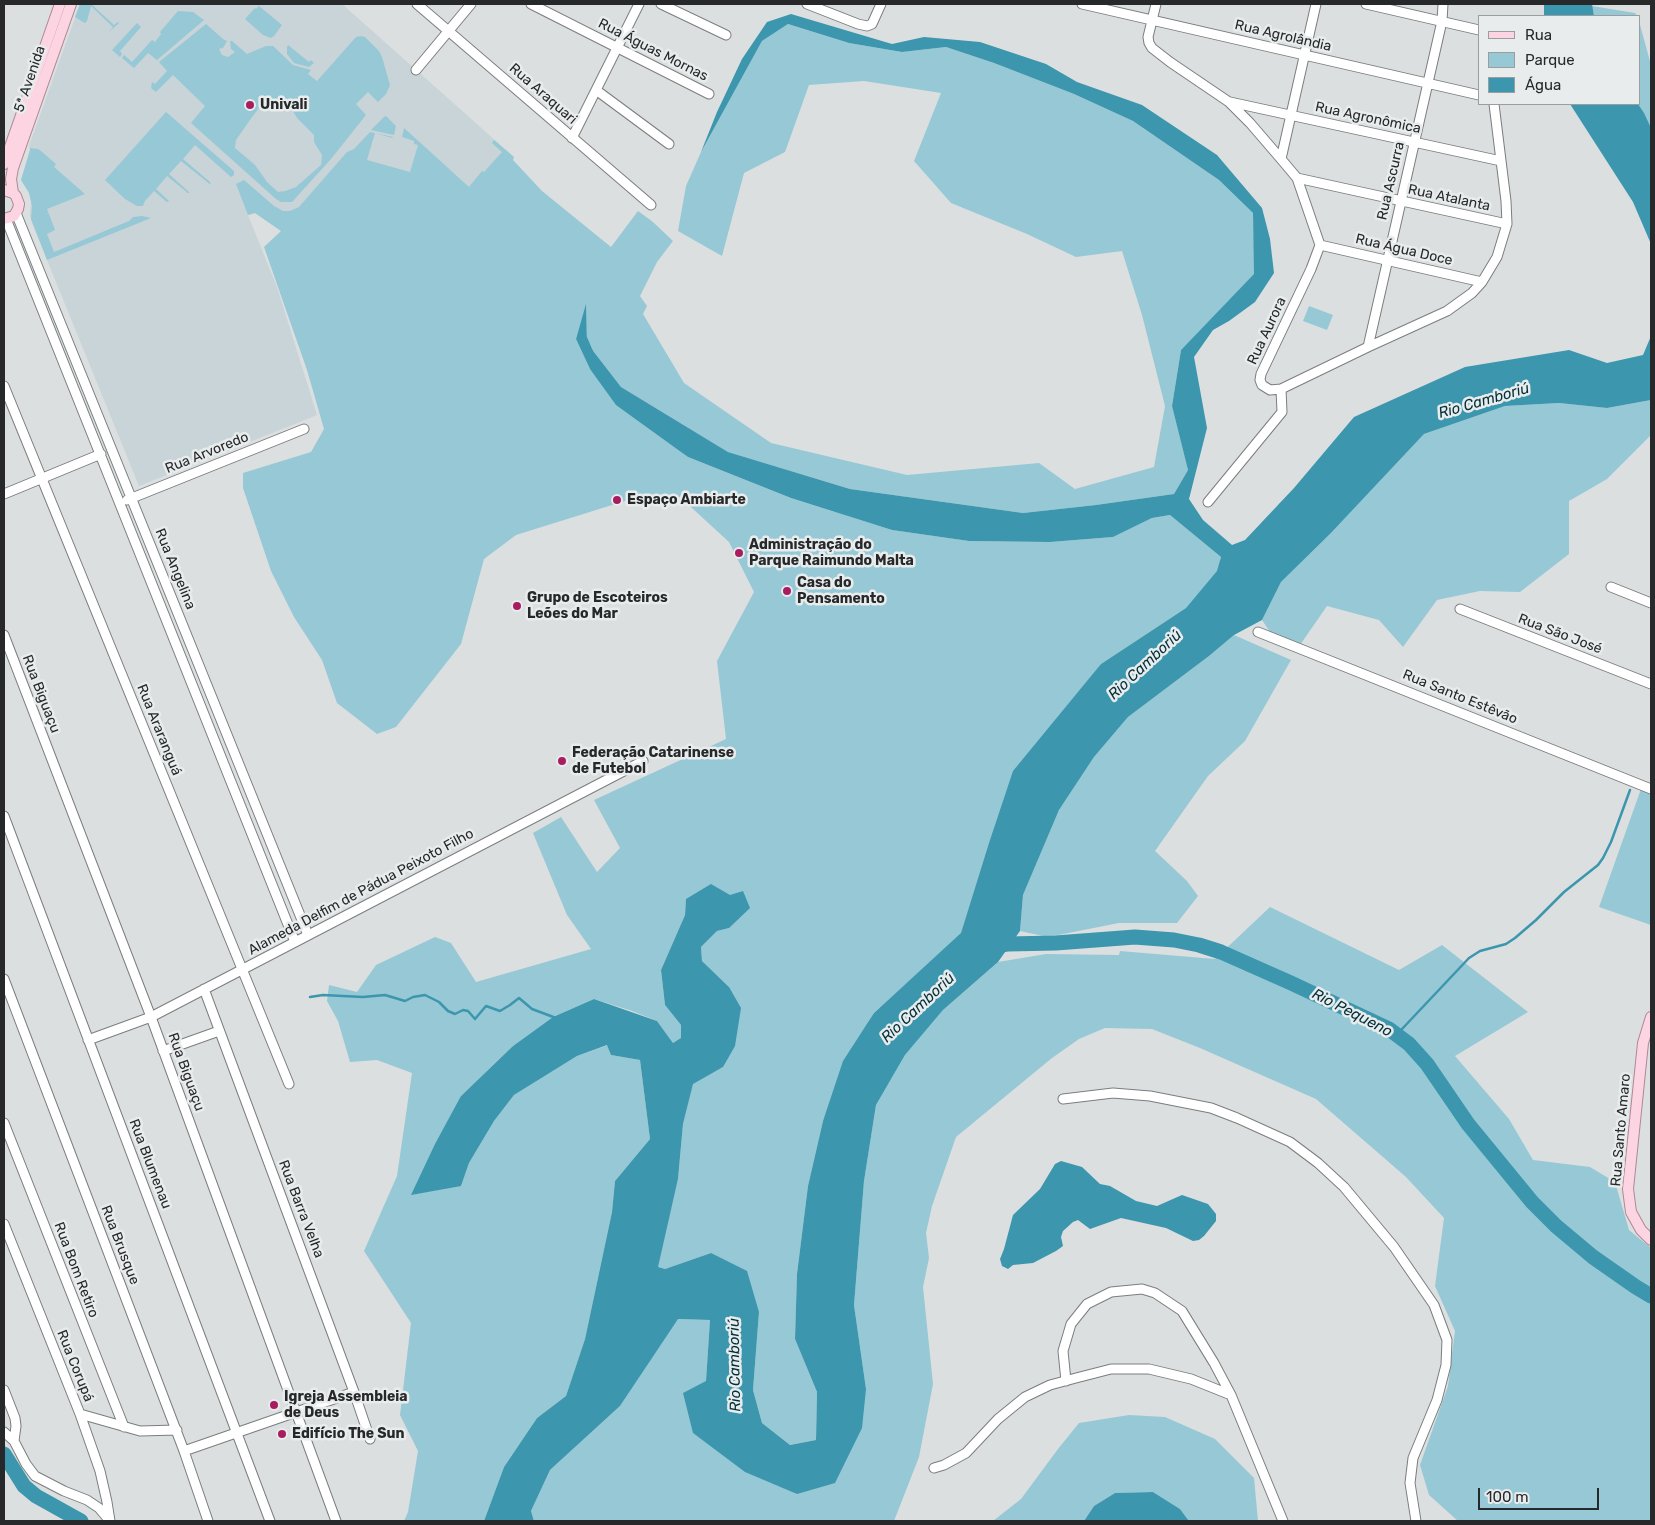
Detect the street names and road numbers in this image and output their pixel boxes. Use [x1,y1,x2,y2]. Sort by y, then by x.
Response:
street label: Rua Águas Mornas [595,15,711,85]
street label: Rua Agrolândia [1233,17,1333,55]
street label: 5ª Avenida [11,44,49,114]
street label: Rua Araquari [506,60,580,128]
street label: Rua Agronômica [1314,99,1422,137]
street label: Rua Ascurra [1374,140,1408,222]
street label: Rua Atalanta [1406,181,1492,215]
street label: Rua Água Doce [1354,231,1454,269]
street label: Rua Aurora [1244,295,1290,367]
street label: Rua Arvoredo [163,429,251,477]
street label: Rua Angelina [151,526,199,612]
street label: Rua São José [1516,610,1604,658]
street label: Rua Biguaçu [18,653,64,735]
street label: Rua Santo Estêvão [1400,666,1520,728]
street label: Rua Araranguá [133,682,185,778]
street label: Alameda Delfim de Pádua Peixoto Filho [245,825,477,959]
street label: Rua Biguaçu [164,1031,208,1113]
street label: Rua Santo Amaro [1608,1073,1634,1187]
street label: Rua Blumenau [125,1117,175,1211]
street label: Rua Barra Velha [275,1158,327,1260]
street label: Rua Brusque [97,1203,143,1287]
street label: Rua Bom Retiro [50,1220,102,1320]
street label: Rua Corupá [53,1328,97,1404]

